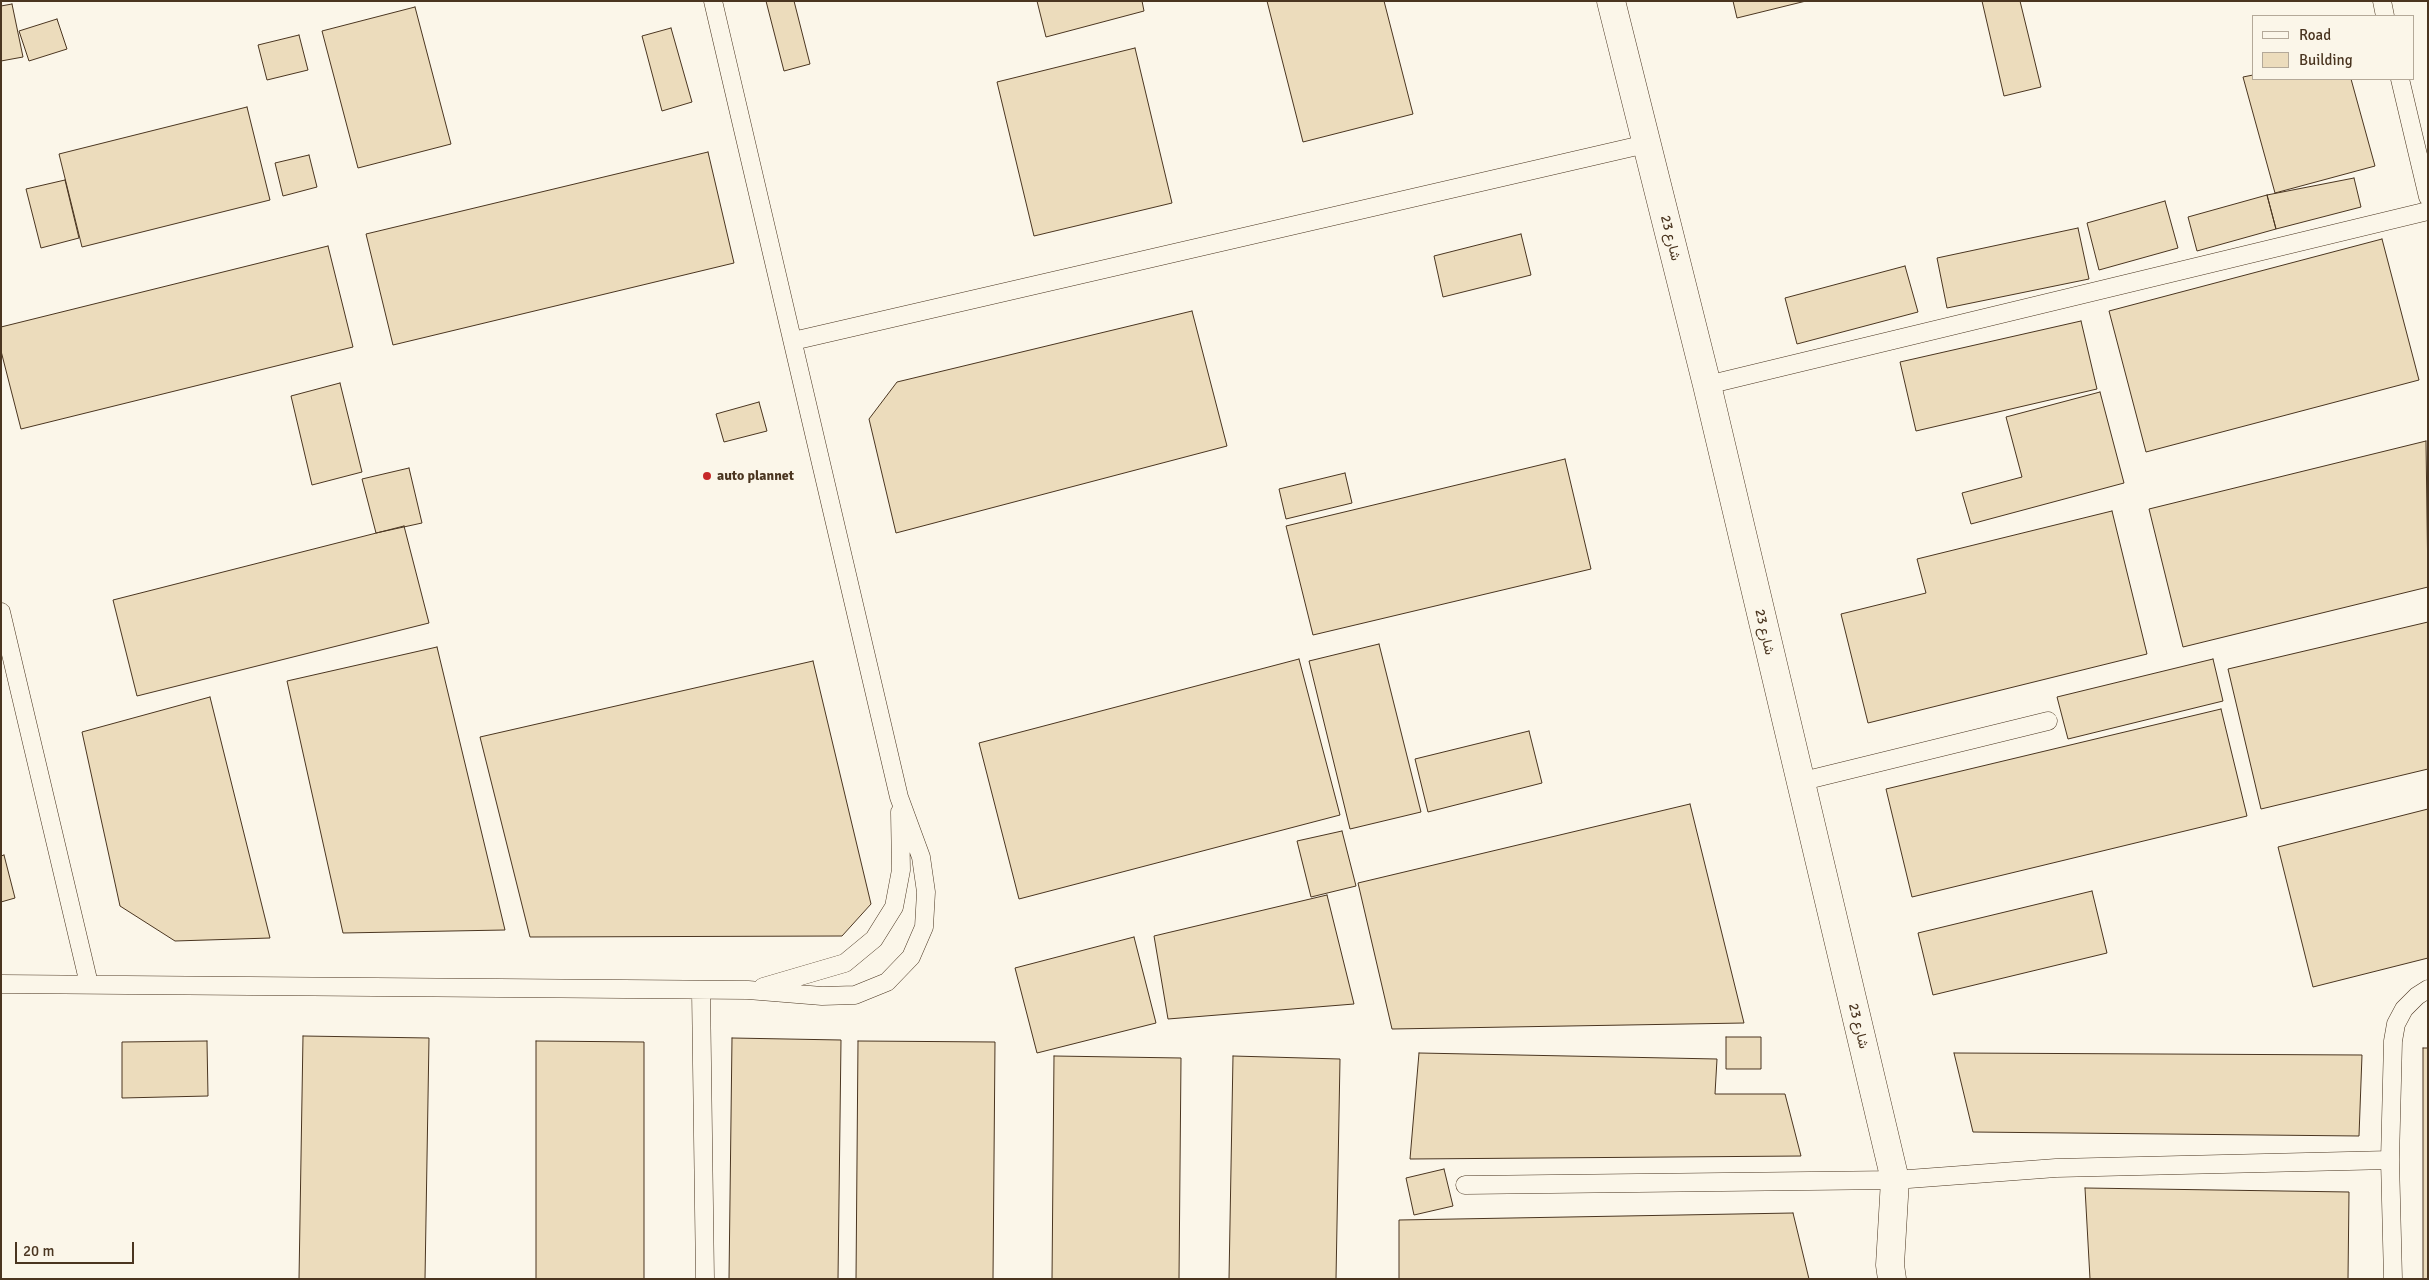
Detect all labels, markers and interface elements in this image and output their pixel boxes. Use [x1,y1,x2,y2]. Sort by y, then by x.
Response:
legend [2252,15,2414,80]
text: Road [2299,26,2331,44]
text: Building [2299,51,2353,69]
street label: شارع 23 [1656,213,1684,263]
place label: auto plannet [717,468,794,484]
marker: auto plannet [701,470,713,482]
street label: شارع 23 [1751,608,1777,656]
street label: شارع 23 [1844,1001,1872,1051]
scale bar [18,1232,136,1264]
text: 20 m [23,1242,54,1260]

